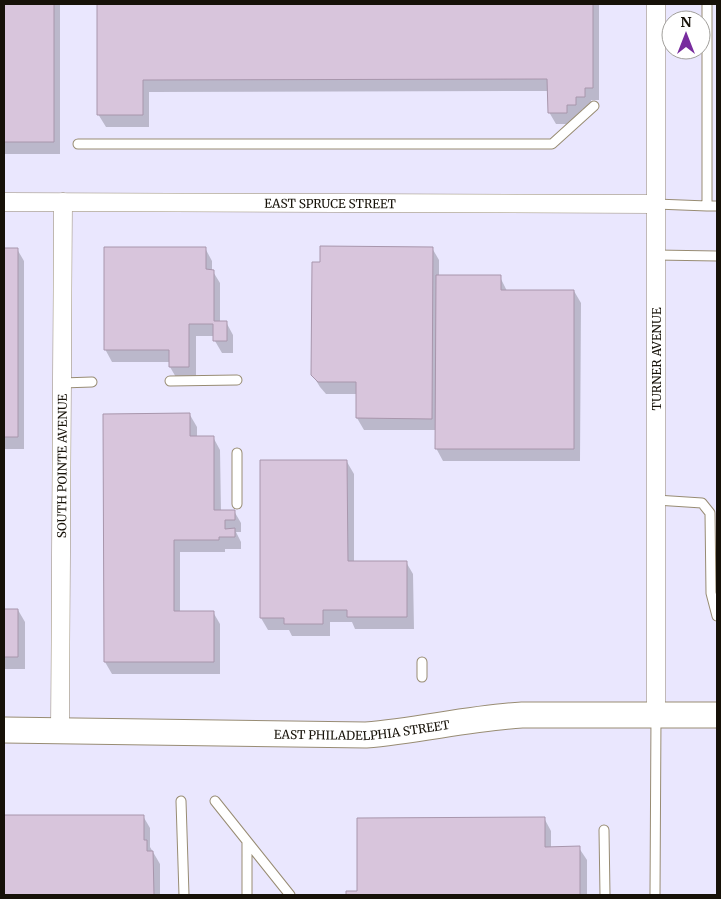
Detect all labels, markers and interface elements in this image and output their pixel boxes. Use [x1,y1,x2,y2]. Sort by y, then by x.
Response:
north arrow [661,10,711,60]
text: N [680,13,692,31]
street label: EAST SPRUCE STREET [264,195,397,211]
street label: TURNER AVENUE [649,307,664,411]
street label: SOUTH POINTE AVENUE [54,393,69,538]
street label: EAST PHILADELPHIA STREET [274,716,451,743]

